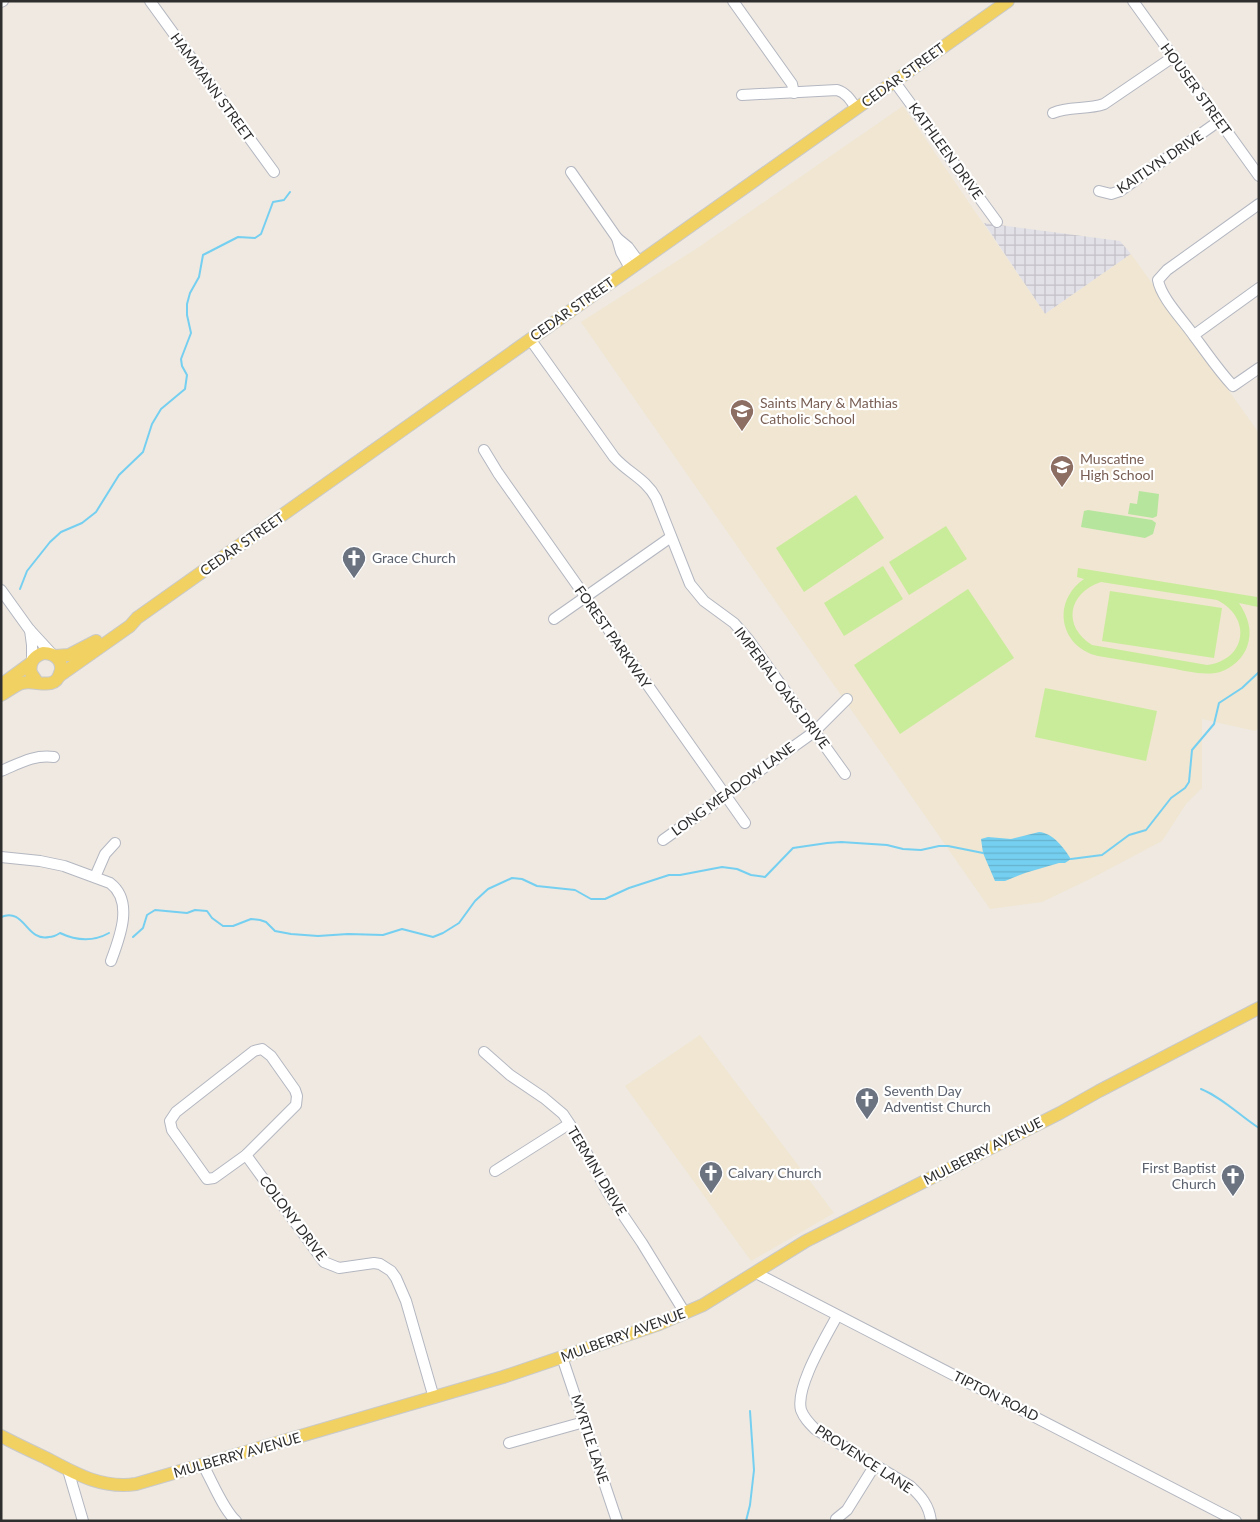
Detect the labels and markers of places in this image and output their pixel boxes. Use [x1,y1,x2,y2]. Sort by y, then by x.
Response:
place label: Saints Mary & Mathias Catholic School [760,394,898,427]
school or university icon: Saints Mary & Mathias Catholic School [729,398,755,432]
place label: Muscatine High School [1080,450,1154,483]
school or university icon: Muscatine High School [1049,454,1075,488]
church icon: Grace Church [341,545,367,579]
place label: Grace Church [372,549,456,566]
place label: Seventh Day Adventist Church [884,1082,991,1115]
church icon: Seventh Day Adventist Church [854,1086,880,1120]
place label: First Baptist Church [1142,1159,1216,1192]
church icon: Calvary Church [698,1160,724,1194]
church icon: First Baptist Church [1220,1163,1246,1197]
place label: Calvary Church [728,1164,821,1181]

